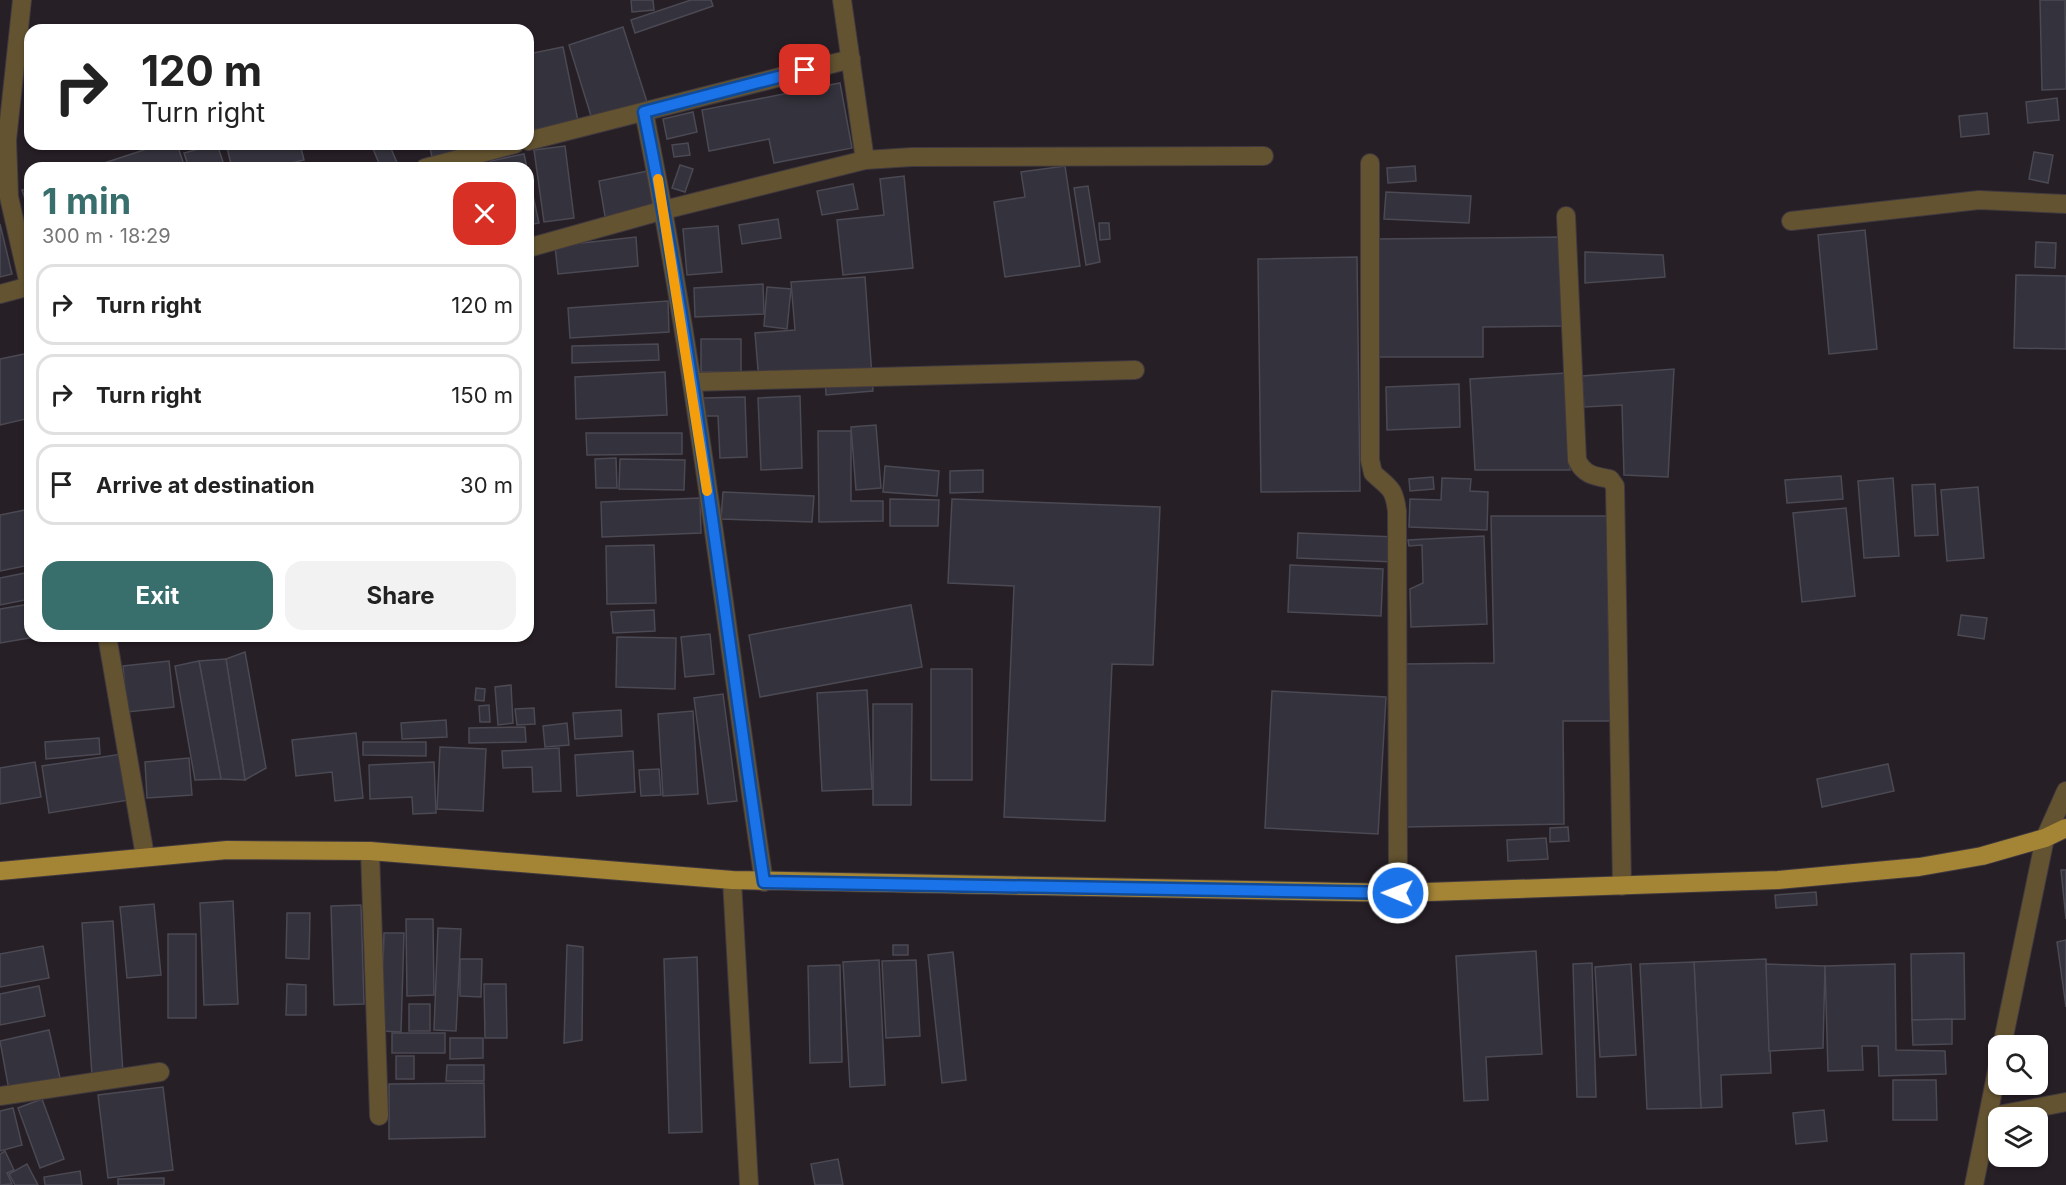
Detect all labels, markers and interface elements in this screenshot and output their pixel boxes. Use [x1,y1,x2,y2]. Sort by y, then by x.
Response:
pin [779,44,830,95]
text: 120 m [141,45,262,96]
icon: right [42,48,120,126]
icon: arrive [788,53,821,86]
text: Turn right [141,96,265,129]
text: 1 min [42,179,131,223]
button: close [453,182,516,245]
text: 300 m · 18:29 [42,224,171,248]
icon: right [45,288,78,321]
text: Turn right [96,292,202,318]
text: 120 m [451,292,513,318]
icon: right [45,378,78,411]
text: Turn right [96,382,202,408]
text: 150 m [451,382,513,408]
icon: arrive [45,468,78,501]
text: Arrive at destination [96,472,315,498]
text: 30 m [460,472,513,498]
button: Exit [42,561,273,630]
button: Share [285,561,516,630]
position arrow [1366,861,1430,925]
map controls [1988,1035,2048,1167]
button: search [1988,1035,2048,1095]
button: layers [1988,1107,2048,1167]

